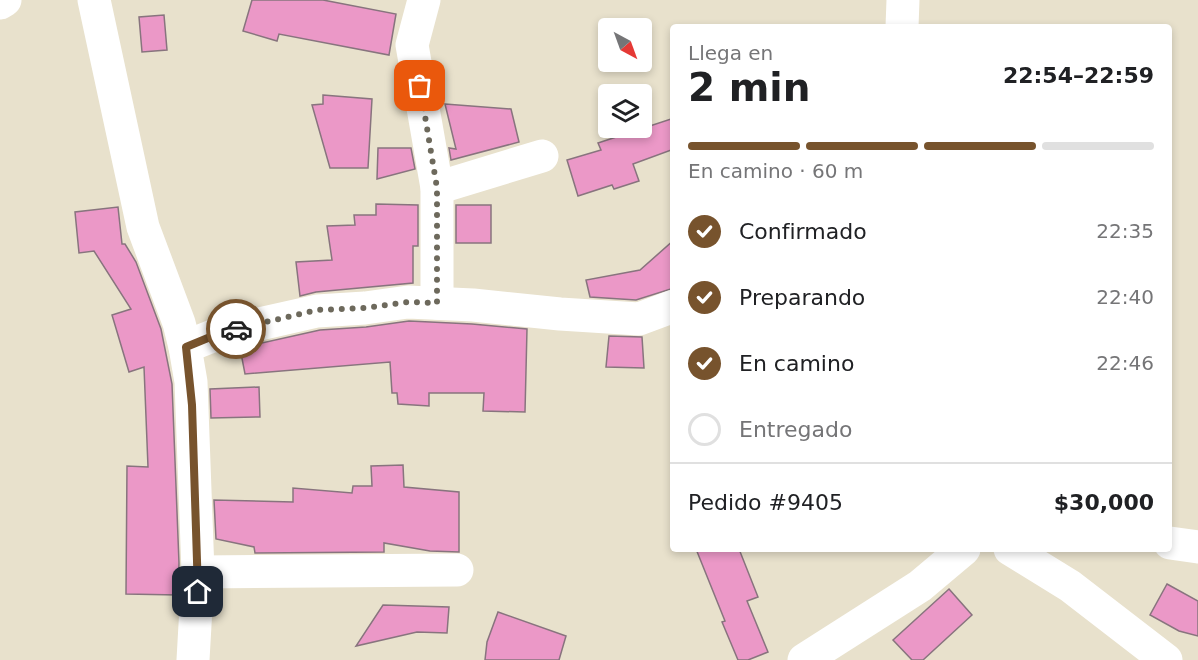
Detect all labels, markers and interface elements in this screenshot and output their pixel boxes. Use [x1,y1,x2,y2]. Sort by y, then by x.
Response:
north arrow [598,18,652,72]
map controls [598,18,652,138]
text: Llega en [688,41,773,65]
pin [394,60,445,111]
text: 22:54–22:59 [1003,63,1154,88]
text: 2 min [688,65,810,110]
icon: bag [403,69,436,102]
button: layers [598,84,652,138]
text: En camino · 60 m [688,159,863,183]
icon: check [688,215,721,248]
text: Confirmado [739,219,867,244]
text: 22:35 [1096,219,1154,243]
icon: check [688,281,721,314]
text: Preparando [739,285,865,310]
text: 22:40 [1096,285,1154,309]
courier [206,299,266,359]
icon: car [220,313,253,346]
icon: check [688,347,721,380]
text: En camino [739,351,854,376]
text: 22:46 [1096,351,1154,375]
text: Entregado [739,417,852,442]
text: Pedido #9405 [688,490,843,515]
text: $30,000 [1054,490,1154,515]
pin [172,566,223,617]
icon: home [181,575,214,608]

